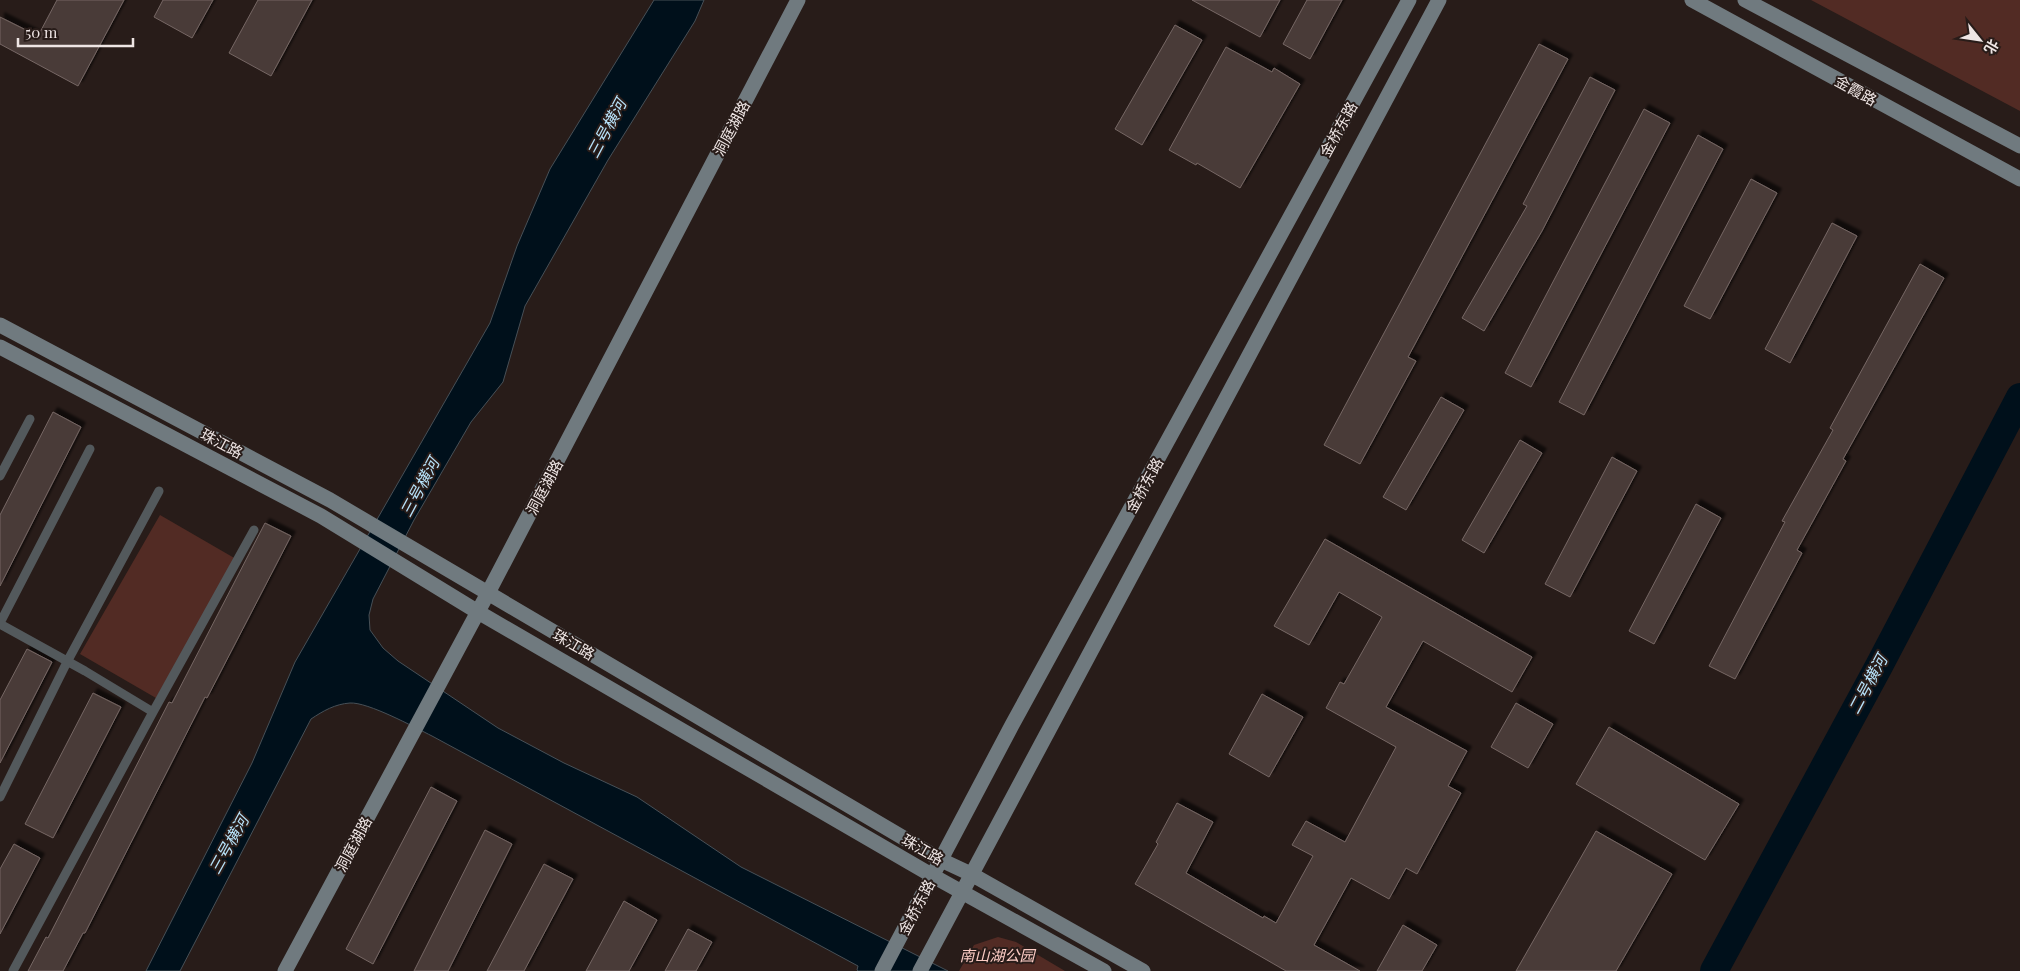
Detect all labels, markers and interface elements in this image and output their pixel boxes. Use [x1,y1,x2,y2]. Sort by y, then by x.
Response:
scale bar [18,15,132,47]
north arrow [1955,15,2005,65]
text: 50 m [25,22,58,42]
text: 北 [1980,36,2003,58]
street label: 金霞路 [1831,70,1881,110]
water label: 三号横河 [582,92,632,161]
street label: 洞庭湖路 [708,97,754,159]
street label: 金桥东路 [1315,98,1361,160]
street label: 珠江路 [197,424,247,462]
water label: 三号横河 [395,451,445,520]
street label: 金桥东路 [1121,454,1167,516]
street label: 洞庭湖路 [521,456,567,518]
street label: 珠江路 [550,624,598,664]
water label: 二号横河 [1843,648,1893,717]
water label: 三号横河 [203,808,254,877]
street label: 洞庭湖路 [330,813,376,875]
street label: 珠江路 [899,829,947,869]
street label: 金桥东路 [893,876,939,938]
park label: 南山湖公园 [959,945,1036,965]

